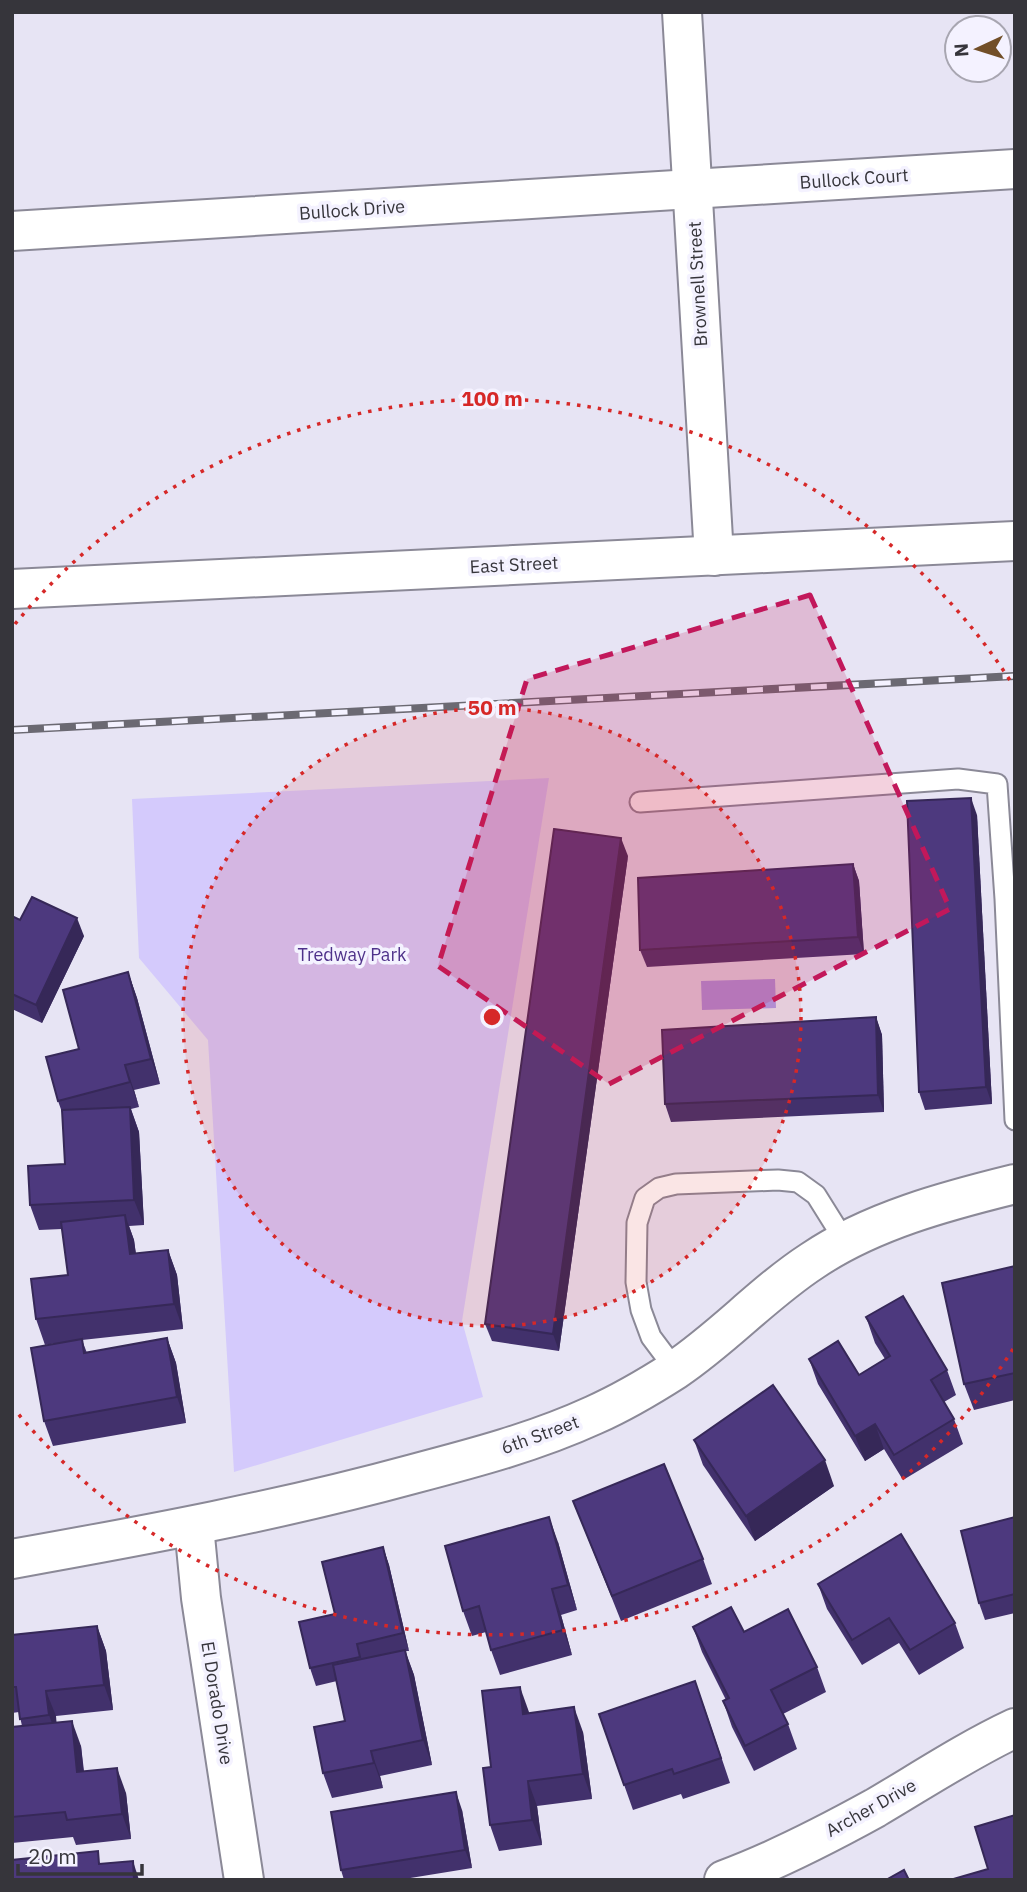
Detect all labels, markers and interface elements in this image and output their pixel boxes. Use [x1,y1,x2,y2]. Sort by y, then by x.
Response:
north arrow [943,14,1013,84]
text: N [949,42,973,58]
street label: Bullock Court [799,163,909,194]
street label: Bullock Drive [298,194,406,225]
street label: Brownell Street [683,221,712,347]
text: 100 m [461,384,523,412]
street label: East Street [469,551,559,578]
text: 50 m [468,693,516,721]
park label: Tredway Park [297,943,407,966]
centre of rings [480,1005,504,1029]
street label: 6th Street [498,1410,582,1459]
street label: El Dorado Drive [196,1640,239,1766]
street label: Archer Drive [822,1773,920,1842]
scale bar [18,1832,142,1876]
text: 20 m [28,1842,77,1870]

